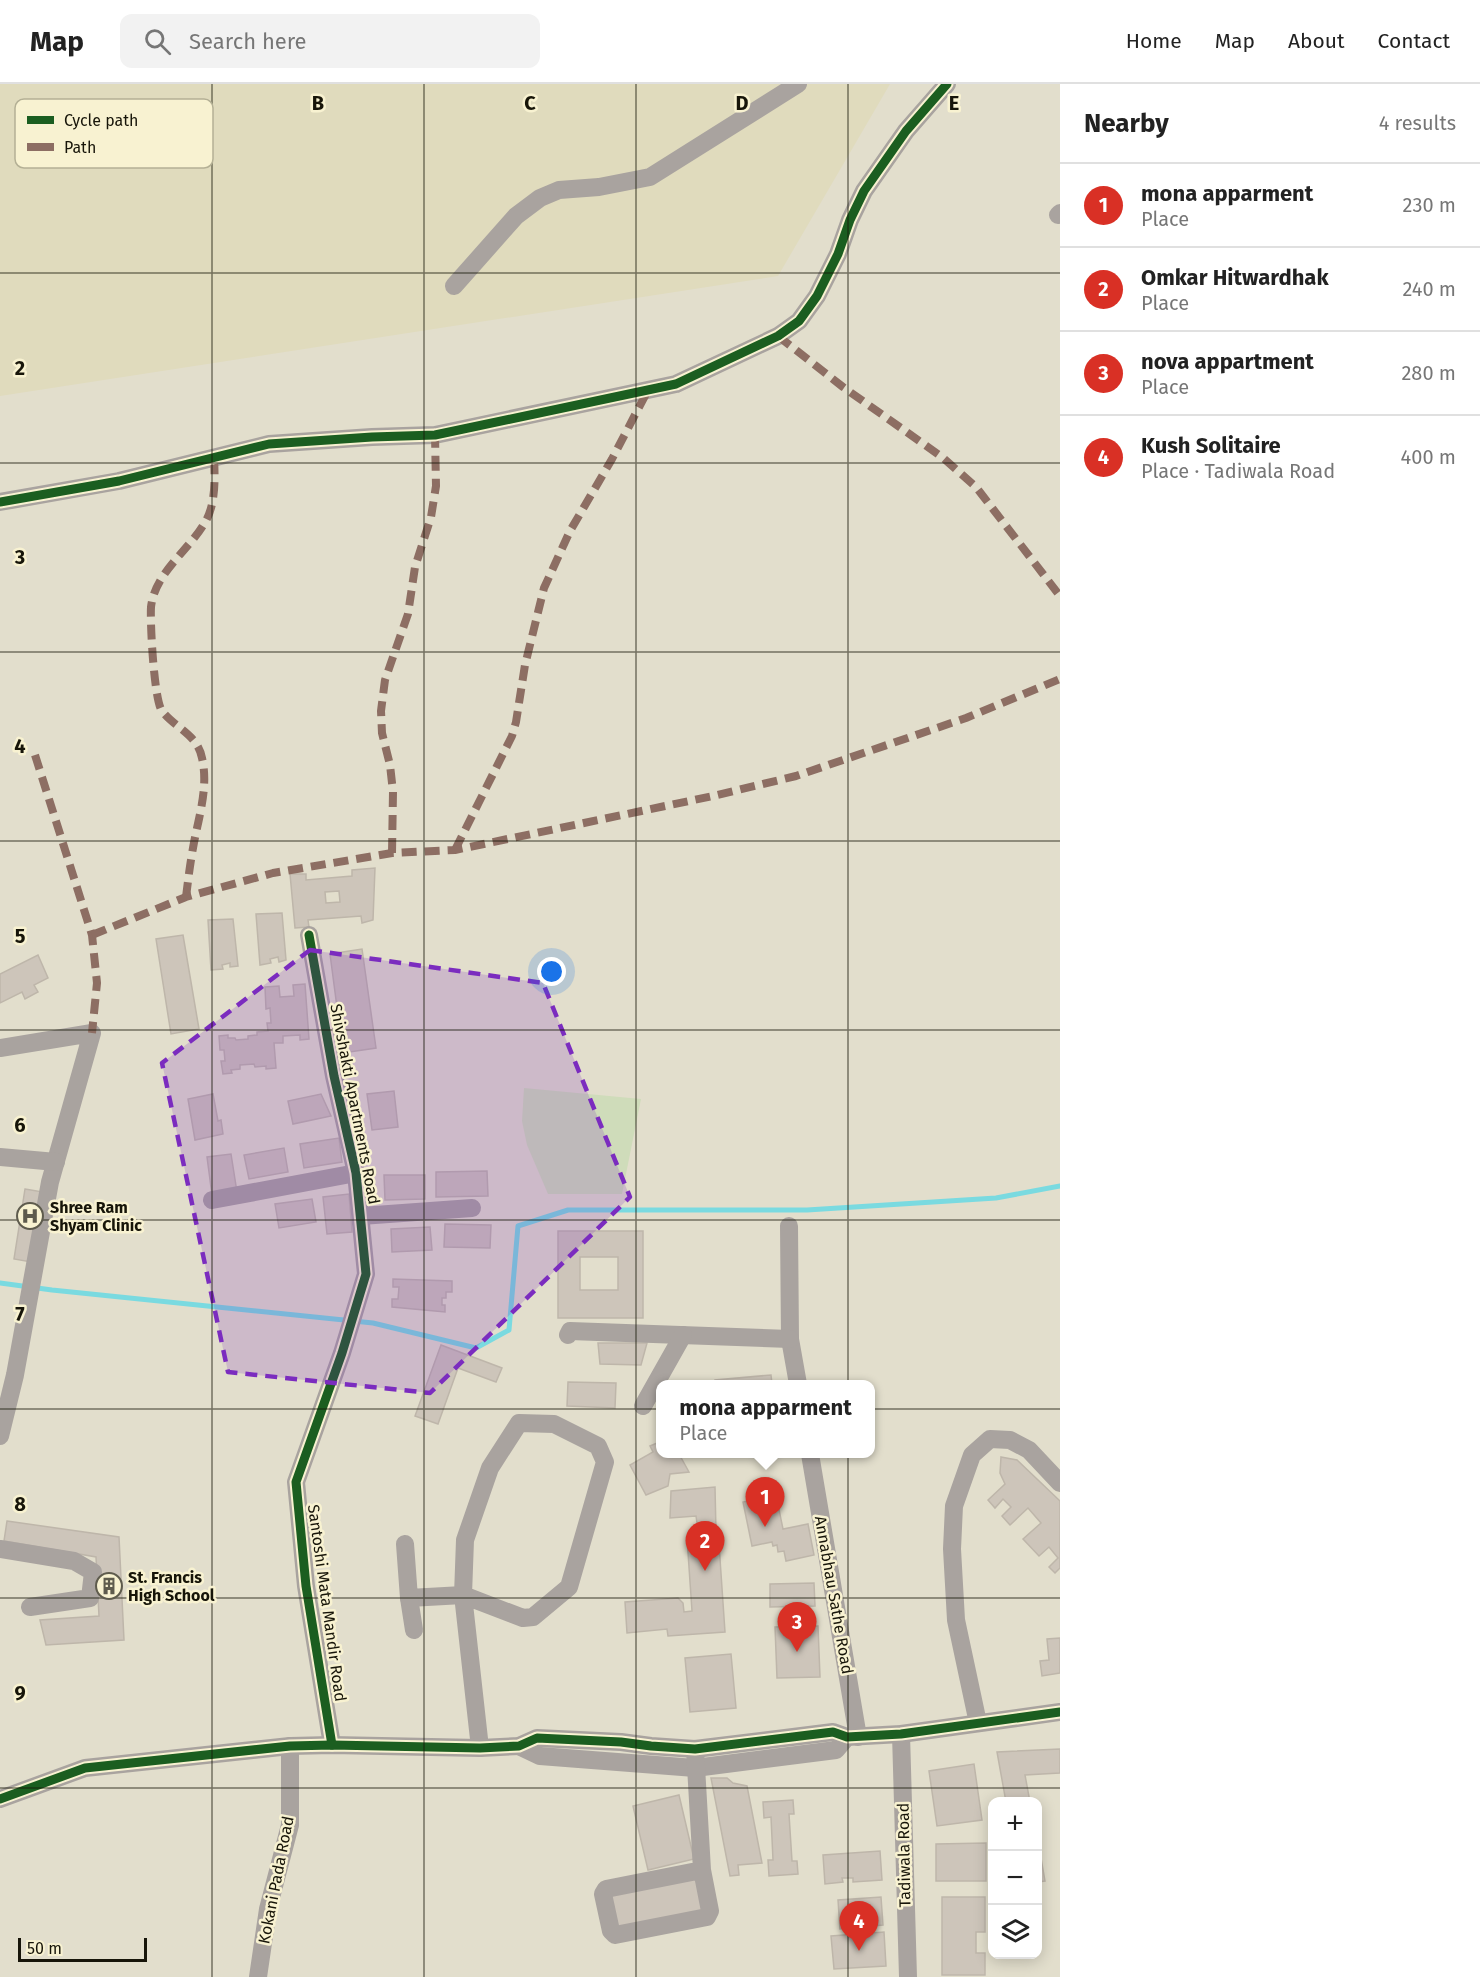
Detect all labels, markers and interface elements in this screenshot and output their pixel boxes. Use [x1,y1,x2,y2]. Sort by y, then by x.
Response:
search box [120,14,540,68]
text: Map [30,25,84,58]
icon: search [141,25,174,58]
text: Search here [189,28,307,55]
text: Home [1126,28,1182,54]
text: Map [1215,28,1255,54]
text: About [1288,28,1345,54]
text: Contact [1378,28,1450,54]
text: B [312,91,324,115]
text: C [524,91,536,115]
text: D [735,91,749,115]
text: E [949,91,959,115]
legend [15,99,213,168]
text: Nearby [1084,108,1169,139]
text: Cycle path [64,111,138,130]
text: 4 results [1379,111,1456,135]
text: Path [64,138,96,157]
text: mona apparment [1141,180,1313,207]
text: 1 [1099,193,1108,217]
text: 230 m [1403,193,1456,217]
text: Place [1141,207,1189,231]
text: Omkar Hitwardhak [1141,264,1329,291]
text: 2 [1098,277,1109,301]
text: 240 m [1402,277,1456,301]
text: Place [1141,291,1189,315]
text: nova appartment [1141,348,1314,375]
text: 2 [15,356,25,380]
text: 3 [1098,361,1109,385]
text: 280 m [1401,361,1456,385]
text: Place [1141,375,1189,399]
text: Kush Solitaire [1141,432,1281,459]
text: 4 [1098,445,1109,469]
text: 400 m [1401,445,1456,469]
text: Place · Tadiwala Road [1141,459,1335,483]
text: 3 [14,545,25,569]
text: 4 [14,734,26,758]
text: 5 [15,924,26,948]
your location [537,957,566,986]
street label: Shivshakti Apartments Road [326,1002,384,1206]
text: 6 [14,1113,26,1137]
place label: Shree Ram Shyam Clinic [50,1198,142,1235]
hospital icon: Shree Ram Shyam Clinic [15,1201,45,1231]
text: 7 [15,1302,25,1326]
popup [656,1380,875,1458]
text: mona apparment [679,1394,852,1421]
text: Place [679,1421,727,1445]
pin: 1 [746,1478,784,1527]
text: 8 [14,1492,26,1516]
street label: Santoshi Mata Mandir Road [304,1503,350,1703]
street label: Annabhau Sathe Road [811,1514,857,1676]
pin: 2 [686,1522,724,1571]
place label: St. Francis High School [128,1568,215,1605]
building icon: St. Francis High School [94,1571,124,1601]
pin: 3 [778,1602,816,1652]
text: 9 [14,1681,26,1705]
map controls [988,1797,1042,1959]
button: + [988,1797,1042,1851]
street label: Tadiwala Road [894,1803,914,1907]
street label: Kokani Pada Road [254,1814,298,1946]
button: − [988,1851,1042,1905]
pin: 4 [840,1902,878,1951]
button: layers [988,1905,1042,1959]
scale bar [18,1935,147,1962]
text: 50 m [27,1939,62,1958]

